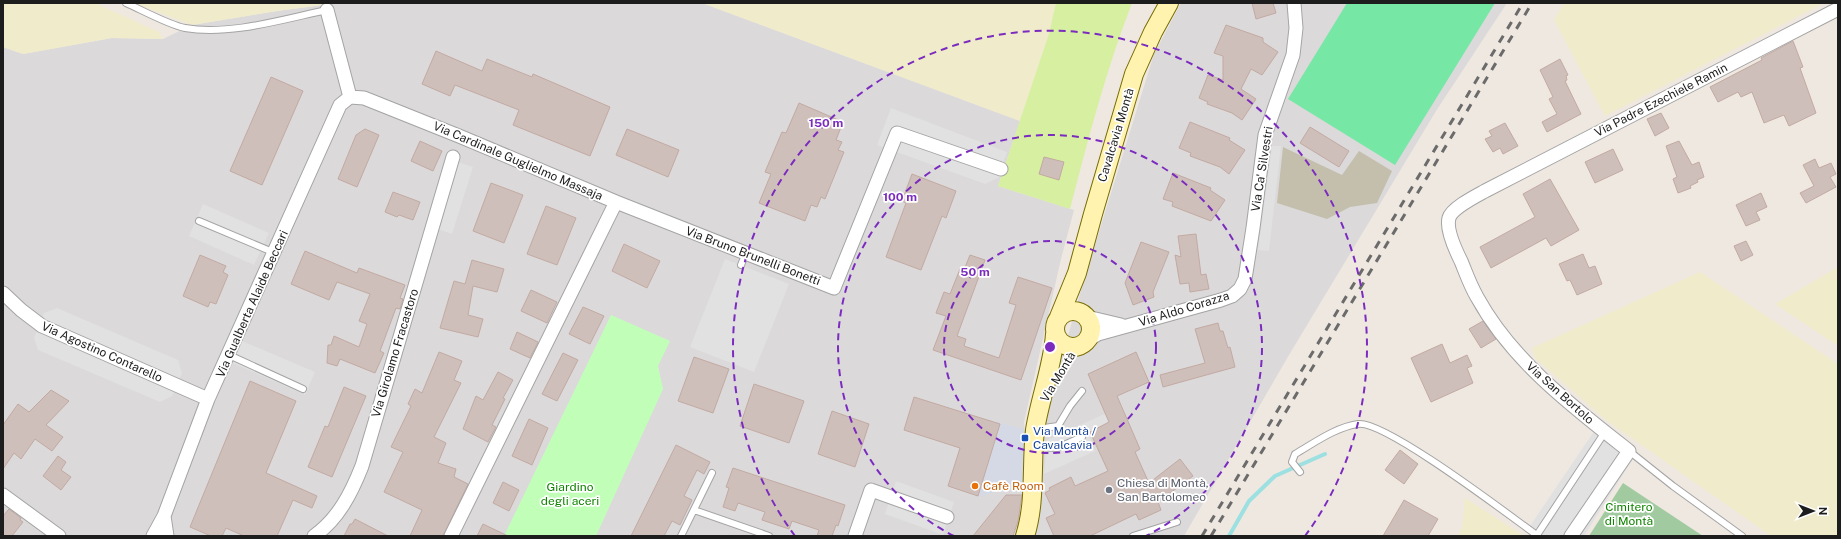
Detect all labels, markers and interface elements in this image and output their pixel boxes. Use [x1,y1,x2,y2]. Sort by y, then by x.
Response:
street label: Via Padre Ezechiele Ramin [1592,60,1730,140]
street label: Cavalcavia Montà [1095,86,1137,184]
text: 150 m [809,116,843,130]
street label: Via Cardinale Guglielmo Massaja [431,119,605,203]
street label: Via Ca' Silvestri [1248,125,1276,213]
text: 100 m [883,190,917,204]
street label: Via Bruno Brunelli Bonetti [684,224,822,288]
street label: Via Gualberta Alaide Beccari [213,228,291,380]
text: 50 m [960,265,990,279]
street label: Via Girolamo Fracastoro [369,287,421,419]
street label: Via Aldo Corazza [1137,289,1231,329]
street label: Via Agostino Contarello [39,319,165,385]
centre of rings [1043,340,1057,354]
street label: Via Montà [1038,349,1078,405]
street label: Via San Bortolo [1523,359,1597,427]
place label: Via Montà / Cavalcavia [1033,424,1097,452]
marker: Via Montà / Cavalcavia [1020,433,1030,443]
place label: Chiesa di Montà, San Bartolomeo [1117,476,1209,504]
place label: Cafè Room [983,479,1044,493]
park label: Giardino degli aceri [541,480,599,508]
marker: Cafè Room [970,481,980,491]
marker: Chiesa di Montà, San Bartolomeo [1104,485,1114,495]
north arrow [1793,491,1833,531]
park label: Cimitero di Montà [1605,500,1653,528]
text: N [1817,507,1829,515]

